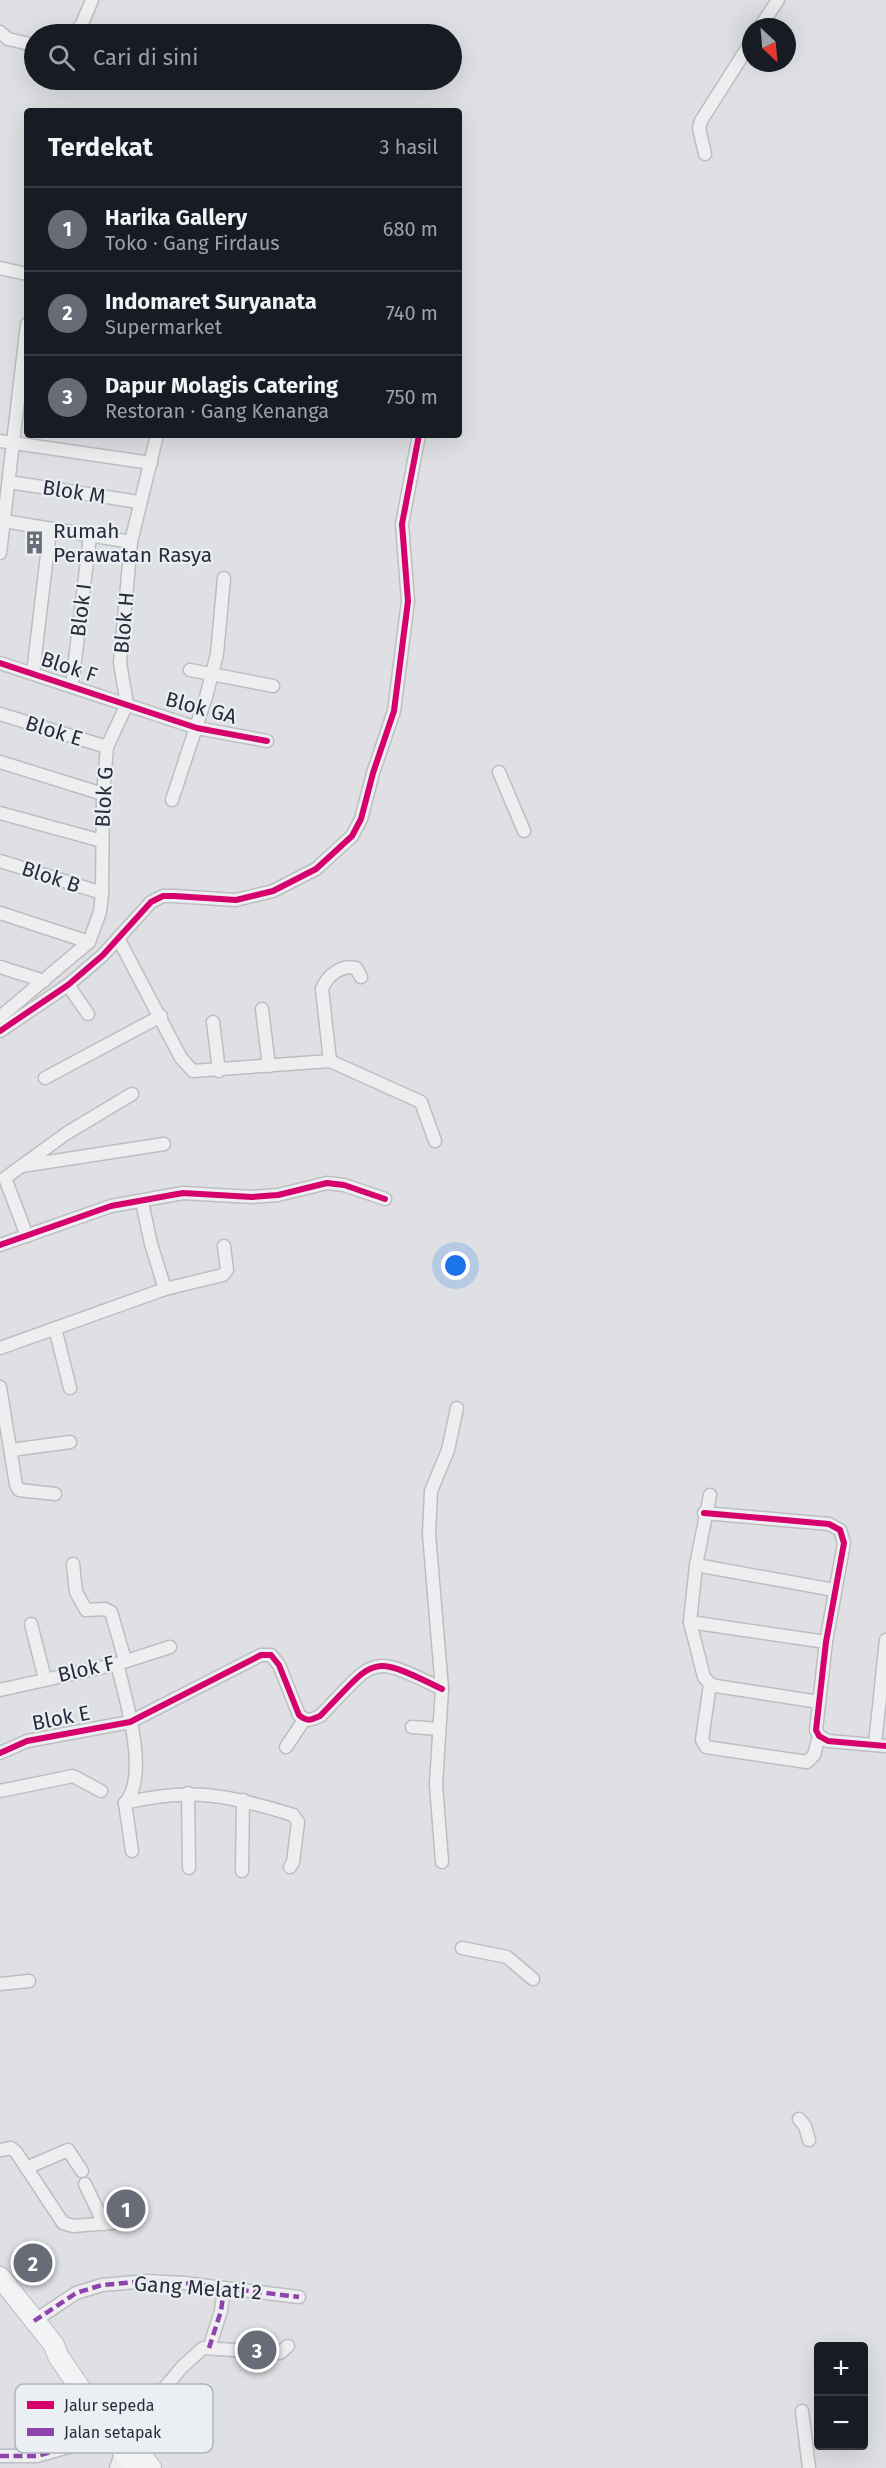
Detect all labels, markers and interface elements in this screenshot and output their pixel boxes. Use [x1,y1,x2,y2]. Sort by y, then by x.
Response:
north arrow [742,18,796,72]
search box [24,24,462,90]
icon: search [45,41,78,74]
text: Cari di sini [93,44,198,71]
text: Terdekat [48,132,153,163]
text: 3 hasil [379,135,438,159]
text: Harika Gallery [105,204,247,231]
text: 1 [63,217,72,241]
text: 680 m [383,217,438,241]
text: Toko · Gang Firdaus [105,231,280,255]
text: Indomaret Suryanata [105,288,317,315]
text: 2 [62,301,73,325]
text: 740 m [386,301,438,325]
text: Supermarket [105,315,222,339]
text: Dapur Molagis Catering [105,372,338,399]
text: 3 [62,385,73,409]
text: 750 m [386,385,438,409]
text: Restoran · Gang Kenanga [105,399,329,423]
street label: Blok M [40,474,108,510]
place label: Rumah Perawatan Rasya [53,518,212,568]
building icon: Rumah Perawatan Rasya [22,530,48,556]
street label: Blok I [65,582,97,638]
street label: Blok H [108,591,140,655]
street label: Blok F [38,646,100,688]
street label: Blok GA [163,686,239,730]
street label: Blok E [22,710,86,752]
street label: Blok G [89,766,119,828]
street label: Blok B [18,855,84,899]
your location [441,1251,470,1280]
street label: Blok F [55,1650,117,1688]
street label: Blok E [30,1700,92,1736]
pin: 1 [106,2186,146,2232]
pin: 2 [14,2240,52,2286]
street label: Gang Melati 2 [133,2271,263,2305]
pin: 3 [238,2328,276,2372]
map controls [814,2342,868,2450]
button: + [814,2342,868,2396]
legend [15,2384,213,2453]
text: Jalur sepeda [64,2396,155,2415]
button: − [814,2396,868,2450]
text: Jalan setapak [64,2423,162,2442]

